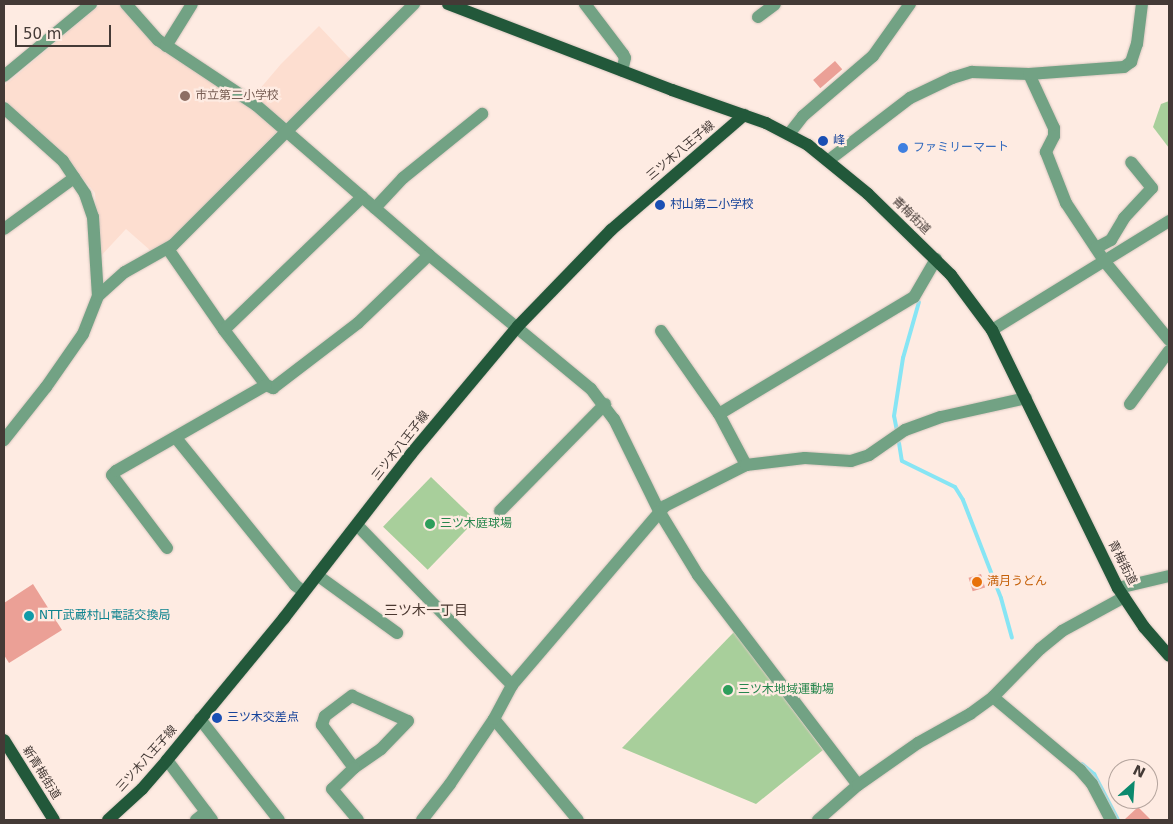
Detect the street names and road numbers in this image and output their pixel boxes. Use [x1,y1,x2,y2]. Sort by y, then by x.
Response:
street label: 三ツ木八王子線 [644,118,718,184]
street label: 青梅街道 [889,194,933,238]
street label: 三ツ木八王子線 [369,408,433,484]
street label: 青梅街道 [1105,538,1139,588]
street label: 三ツ木八王子線 [114,723,180,795]
street label: 新青梅街道 [19,744,63,802]

